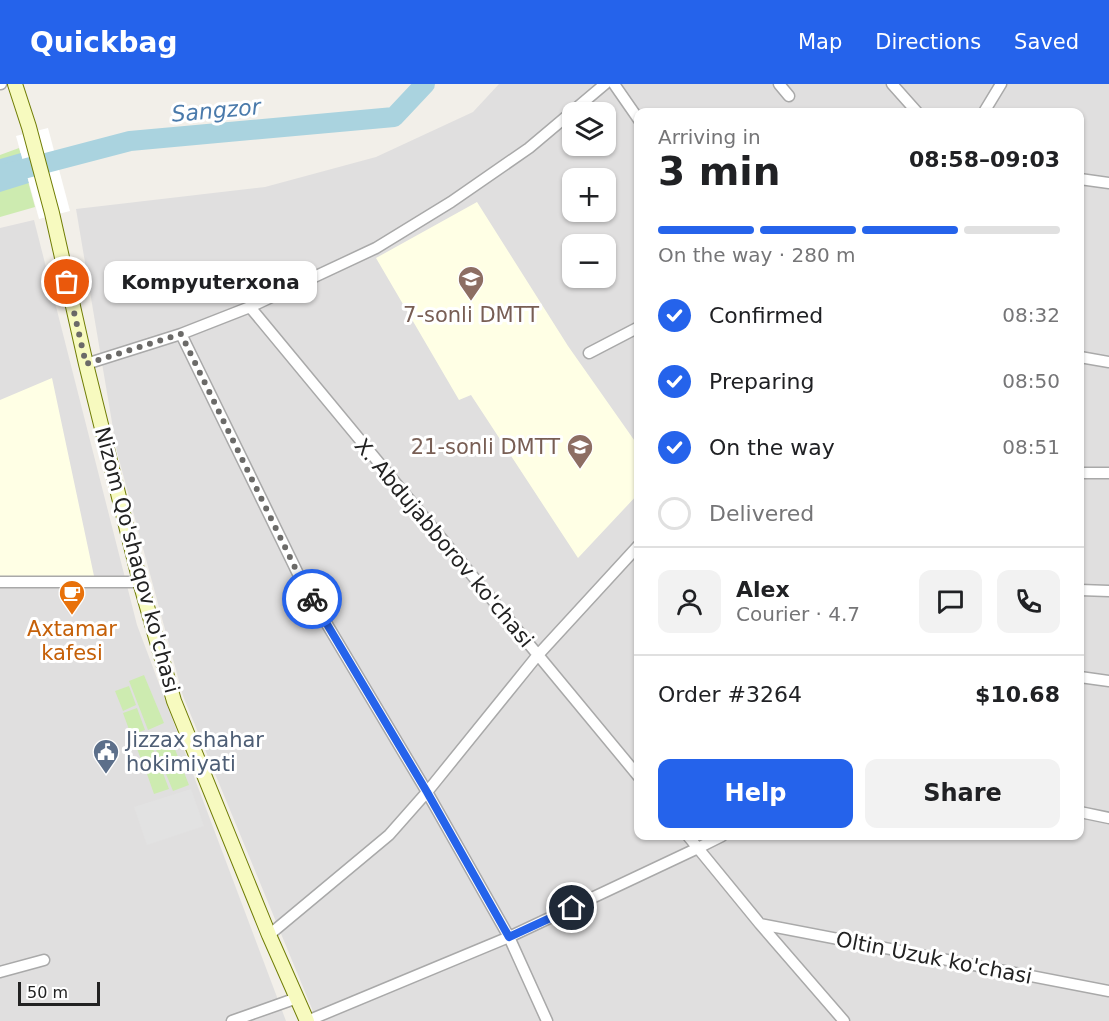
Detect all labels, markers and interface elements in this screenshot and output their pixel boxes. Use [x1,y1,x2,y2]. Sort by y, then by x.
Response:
text: Quickbag [30,26,178,59]
text: Map [798,30,842,54]
text: Directions [875,30,981,54]
text: Saved [1014,30,1079,54]
water label: Sangzor [170,94,264,127]
map controls [562,102,616,288]
button: layers [562,102,616,156]
text: Arriving in [658,125,761,149]
text: 08:58–09:03 [909,147,1060,172]
text: 3 min [658,149,780,194]
button: + [562,168,616,222]
button: − [562,234,616,288]
text: On the way · 280 m [658,243,856,267]
pin [41,256,92,307]
callout: Kompyuterxona [103,261,316,303]
school or university icon: 7-sonli DMTT [456,264,486,302]
icon: bag [50,265,83,298]
text: Kompyuterxona [121,270,300,294]
icon: check [658,299,691,332]
place label: 7-sonli DMTT [403,303,539,327]
text: Confirmed [709,303,823,328]
text: 08:32 [1002,303,1060,327]
icon: check [658,365,691,398]
text: Preparing [709,369,815,394]
text: 08:50 [1002,369,1060,393]
street label: Nizom Qo'shaqov ko'chasi [90,424,184,696]
icon: check [658,431,691,464]
school or university icon: 21-sonli DMTT [565,432,595,470]
street label: X. Abdujabborov ko'chasi [350,434,538,652]
place label: 21-sonli DMTT [411,435,560,459]
text: On the way [709,435,835,460]
text: 08:51 [1002,435,1060,459]
text: Delivered [709,501,814,526]
courier [282,569,342,629]
button: person [658,570,721,633]
button: chat [919,570,982,633]
button: phone [997,570,1060,633]
text: Alex [736,577,790,602]
cafe icon: Axtamar kafesi [57,578,87,616]
icon: bike [296,583,329,616]
text: Courier · 4.7 [736,602,860,626]
place label: Axtamar kafesi [27,617,117,665]
text: Order #3264 [658,682,802,707]
text: $10.68 [975,682,1060,707]
place label: Jizzax shahar hokimiyati [124,728,264,776]
public building icon: Jizzax shahar hokimiyati [91,737,121,775]
button: Help [658,759,853,828]
button: Share [865,759,1060,828]
pin [546,882,597,933]
icon: home [555,891,588,924]
street label: Oltin Uzuk ko'chasi [834,927,1034,989]
scale bar [18,979,100,1006]
text: 50 m [27,983,68,1002]

